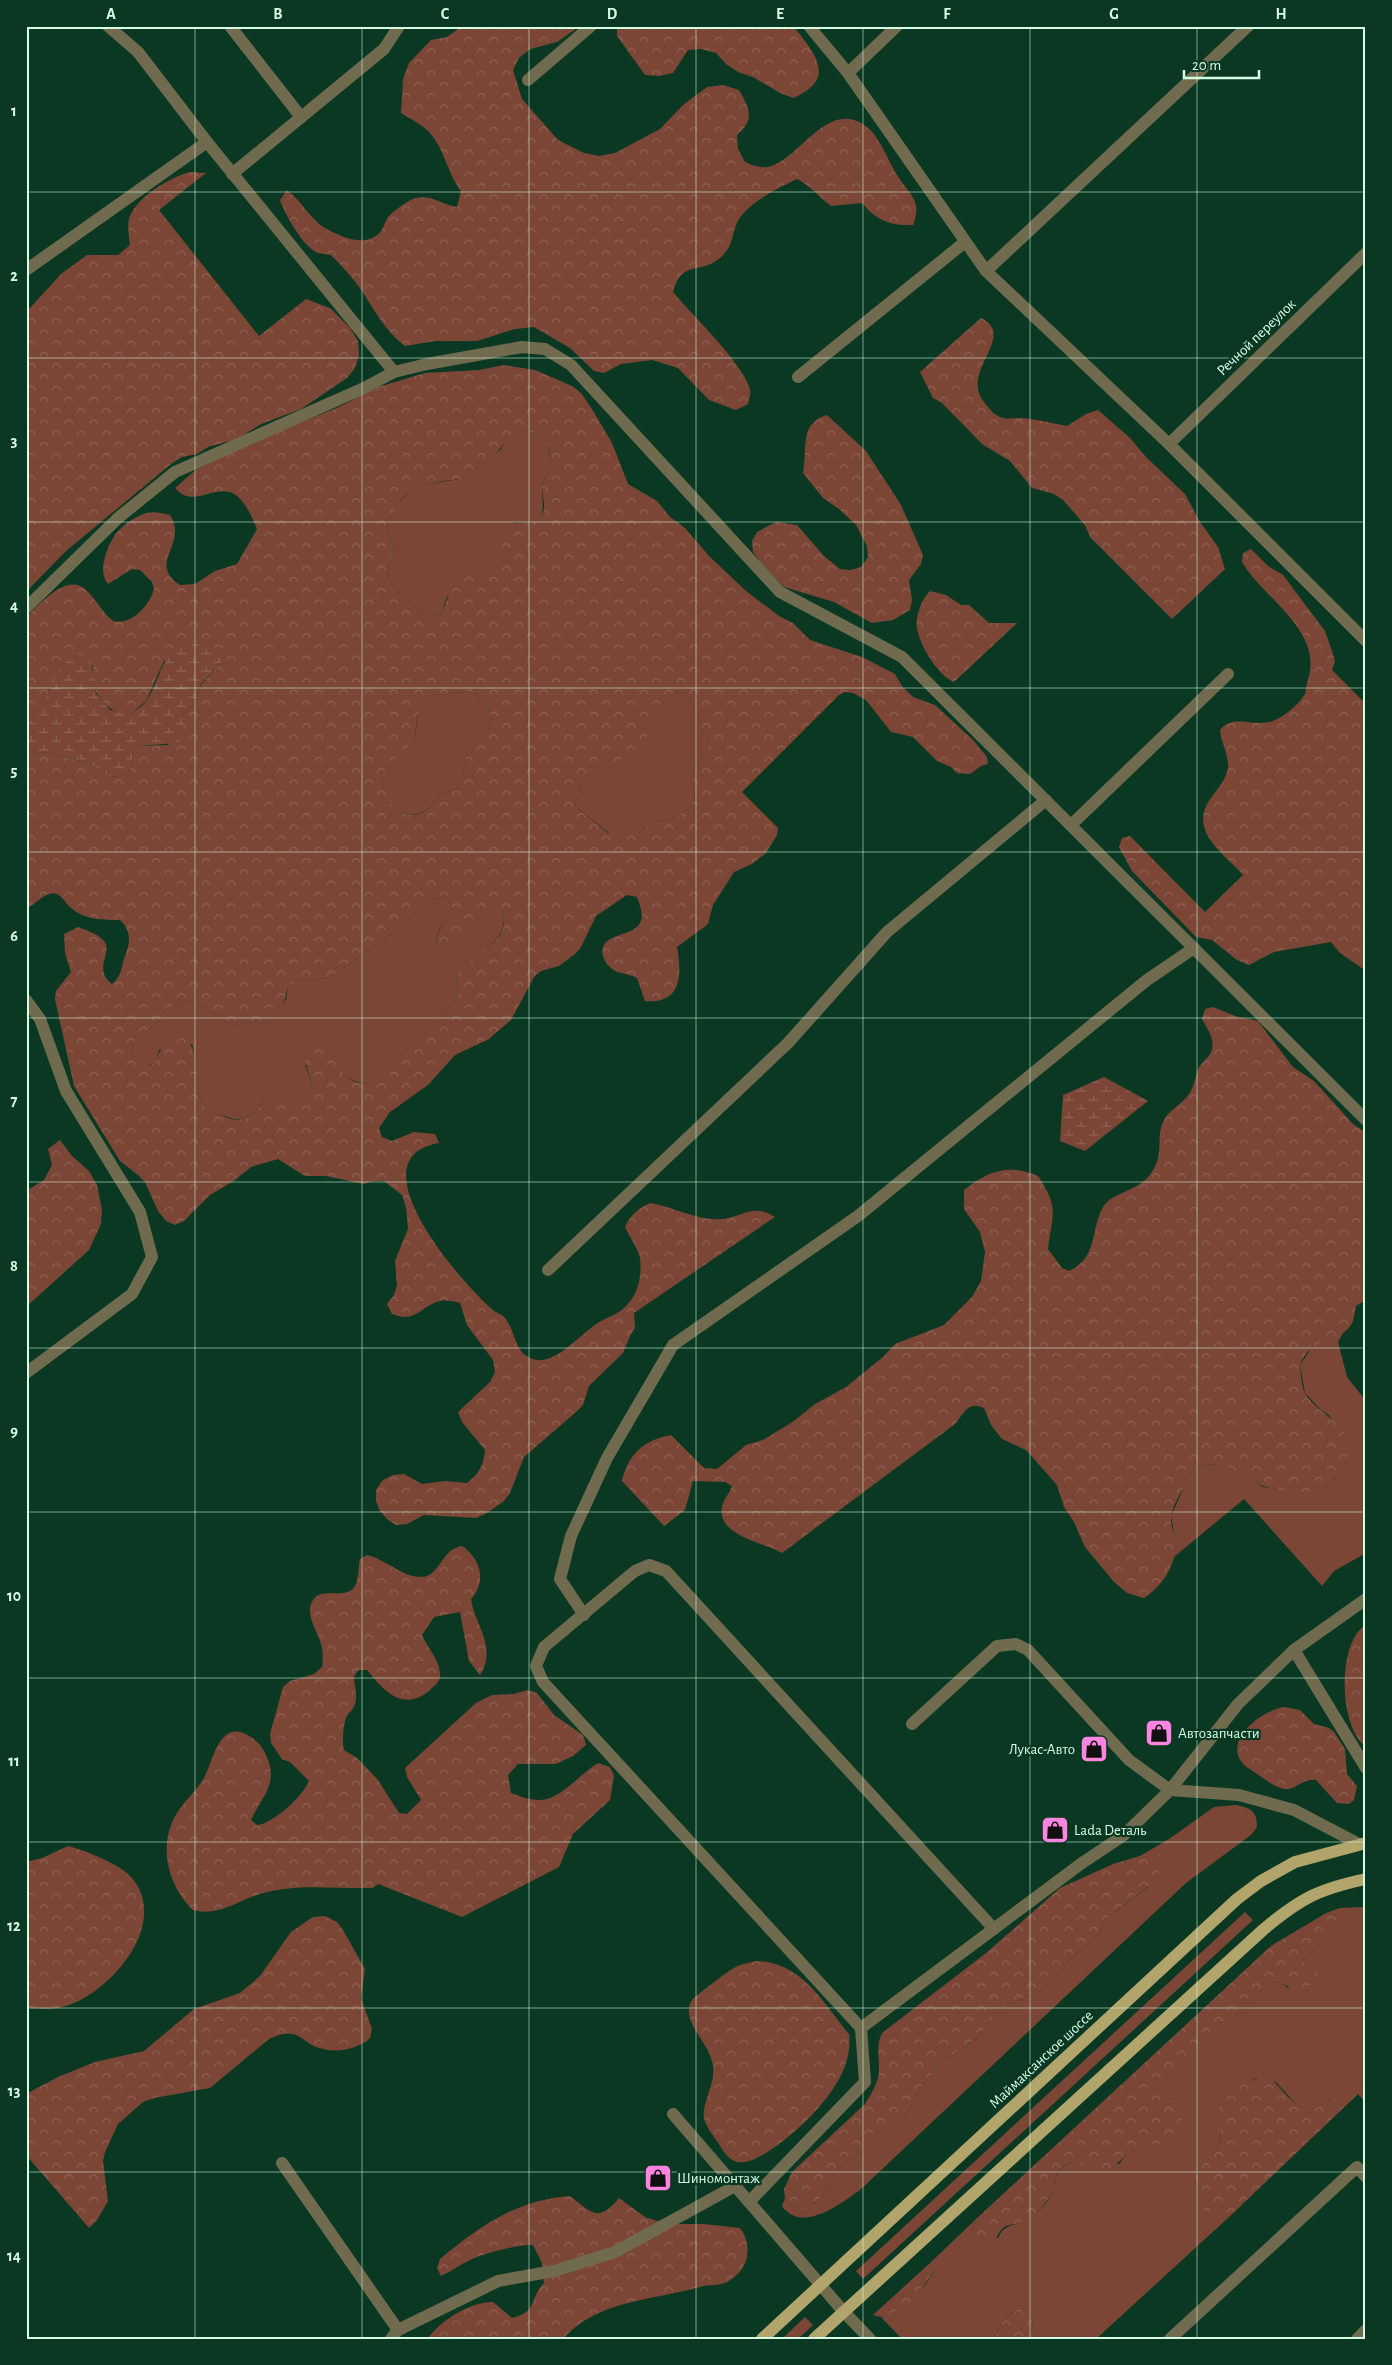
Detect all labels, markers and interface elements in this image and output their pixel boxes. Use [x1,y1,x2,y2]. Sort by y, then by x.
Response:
text: A [106,6,116,22]
text: B [273,6,283,22]
text: C [441,6,450,22]
text: D [607,6,618,22]
text: E [776,6,784,22]
text: F [943,6,951,22]
text: G [1109,6,1119,22]
text: H [1275,6,1287,22]
scale bar [1184,48,1260,80]
text: 20 m [1192,58,1221,73]
text: 1 [11,103,17,119]
text: 2 [10,268,18,284]
street label: Речной переулок [1214,296,1299,379]
text: 3 [11,433,18,449]
text: 4 [10,598,18,614]
text: 5 [11,763,18,779]
text: 6 [10,928,18,944]
text: 7 [11,1093,18,1109]
text: 8 [10,1258,18,1274]
text: 9 [10,1423,18,1439]
text: 10 [7,1588,21,1604]
shop icon: Автозапчасти [1144,1718,1174,1748]
place label: Автозапчасти [1178,1726,1260,1741]
shop icon: Лукас-Авто [1079,1734,1109,1764]
place label: Лукас-Авто [1009,1742,1075,1757]
text: 11 [8,1753,20,1769]
shop icon: Lada Dеталь [1040,1815,1070,1845]
place label: Lada Dеталь [1074,1823,1147,1838]
text: 12 [7,1918,21,1934]
street label: Маймаксанское шоссе [987,2007,1096,2111]
text: 13 [8,2083,20,2099]
shop icon: Шиномонтаж [643,2163,673,2193]
place label: Шиномонтаж [677,2171,760,2186]
text: 14 [7,2248,21,2264]

